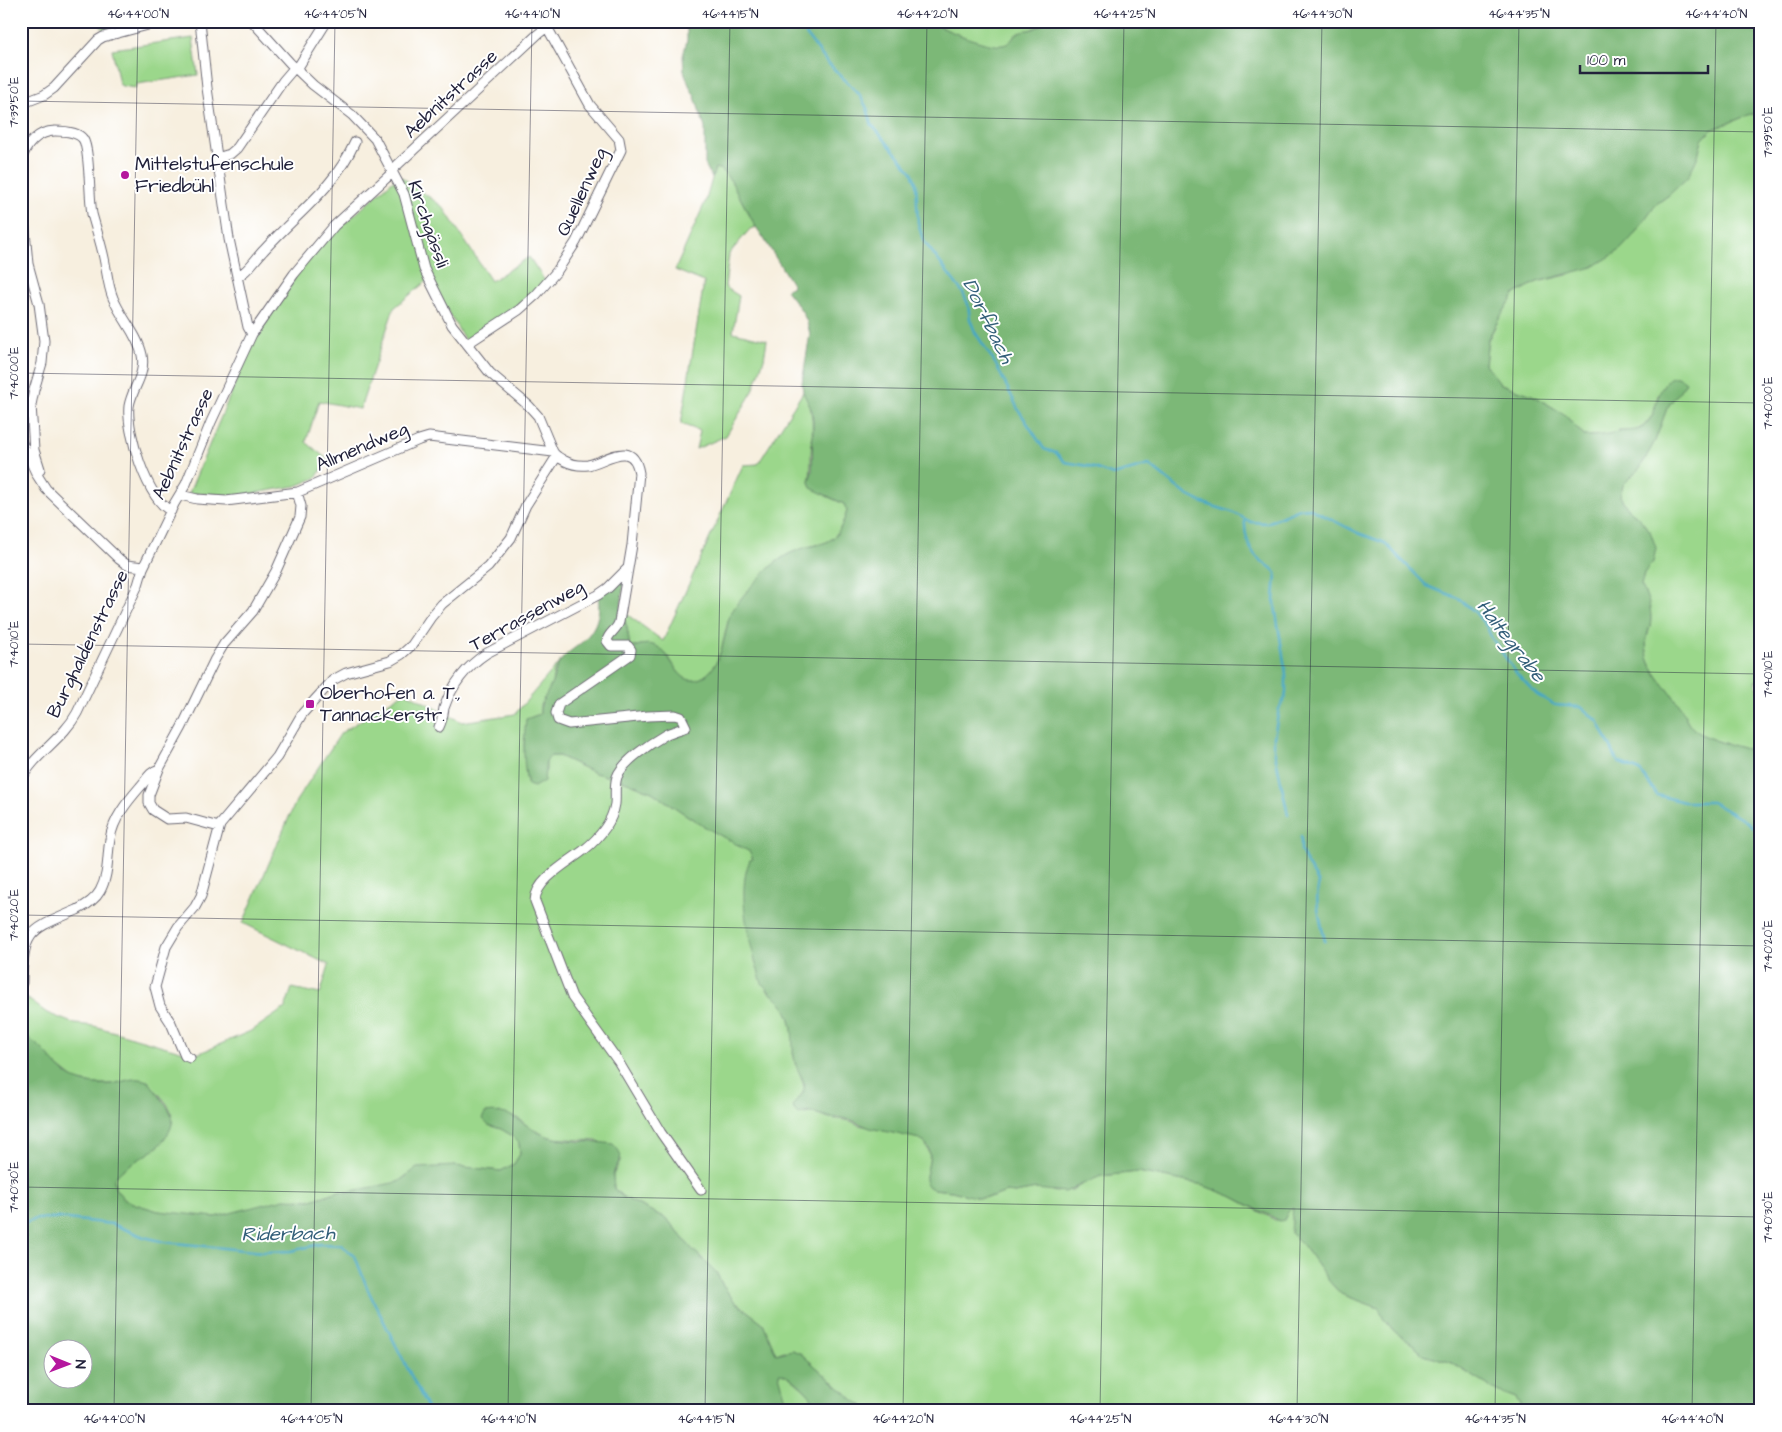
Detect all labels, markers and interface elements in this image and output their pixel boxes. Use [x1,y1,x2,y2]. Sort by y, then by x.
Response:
text: 46°44'00"N [107,6,170,23]
text: 46°44'05"N [303,6,367,23]
text: 46°44'10"N [504,6,561,23]
text: 46°44'15"N [702,6,759,23]
text: 46°44'20"N [896,6,958,23]
text: 46°44'25"N [1093,6,1156,23]
text: 46°44'30"N [1292,6,1353,23]
text: 46°44'35"N [1488,6,1550,23]
text: 46°44'40"N [1685,6,1748,23]
scale bar [1580,42,1707,74]
street label: Aebnitstrasse [398,43,504,145]
text: 100 m [1587,50,1626,71]
text: 7°39'50"E [6,77,23,127]
text: 7°39'50"E [1760,107,1777,157]
street label: Quellenweg [550,143,615,241]
place label: Mittelstufenschule Friedbühl [135,151,294,200]
marker: Mittelstufenschule Friedbühl [119,169,131,181]
street label: Kirchgässli [400,177,456,272]
water label: Dorfbach [955,274,1021,369]
text: 7°40'00"E [6,347,23,399]
text: 7°40'00"E [1760,377,1777,429]
street label: Aebnitstrasse [145,384,221,504]
street label: Allmendweg [312,415,413,479]
street label: Burghaldenstrasse [40,565,136,723]
street label: Terrassenweg [465,573,590,659]
water label: Haltegrabe [1469,594,1553,690]
text: 7°40'10"E [6,621,23,667]
text: 7°40'10"E [1760,651,1777,697]
place label: Oberhofen a. T., Tannackerstr. [320,680,461,729]
marker: Oberhofen a. T., Tannackerstr. [304,698,316,710]
text: 7°40'20"E [6,889,23,941]
text: 7°40'20"E [1760,920,1777,972]
text: 7°40'30"E [6,1161,23,1213]
text: 7°40'30"E [1760,1191,1777,1243]
water label: Riderbach [241,1219,336,1249]
north arrow [42,1340,92,1390]
text: N [70,1360,90,1369]
text: 46°44'00"N [83,1411,146,1428]
text: 46°44'05"N [279,1411,343,1428]
text: 46°44'10"N [480,1411,537,1428]
text: 46°44'15"N [678,1411,735,1428]
text: 46°44'20"N [872,1411,934,1428]
text: 46°44'25"N [1069,1411,1132,1428]
text: 46°44'30"N [1268,1411,1329,1428]
text: 46°44'35"N [1464,1411,1526,1428]
text: 46°44'40"N [1661,1411,1724,1428]

